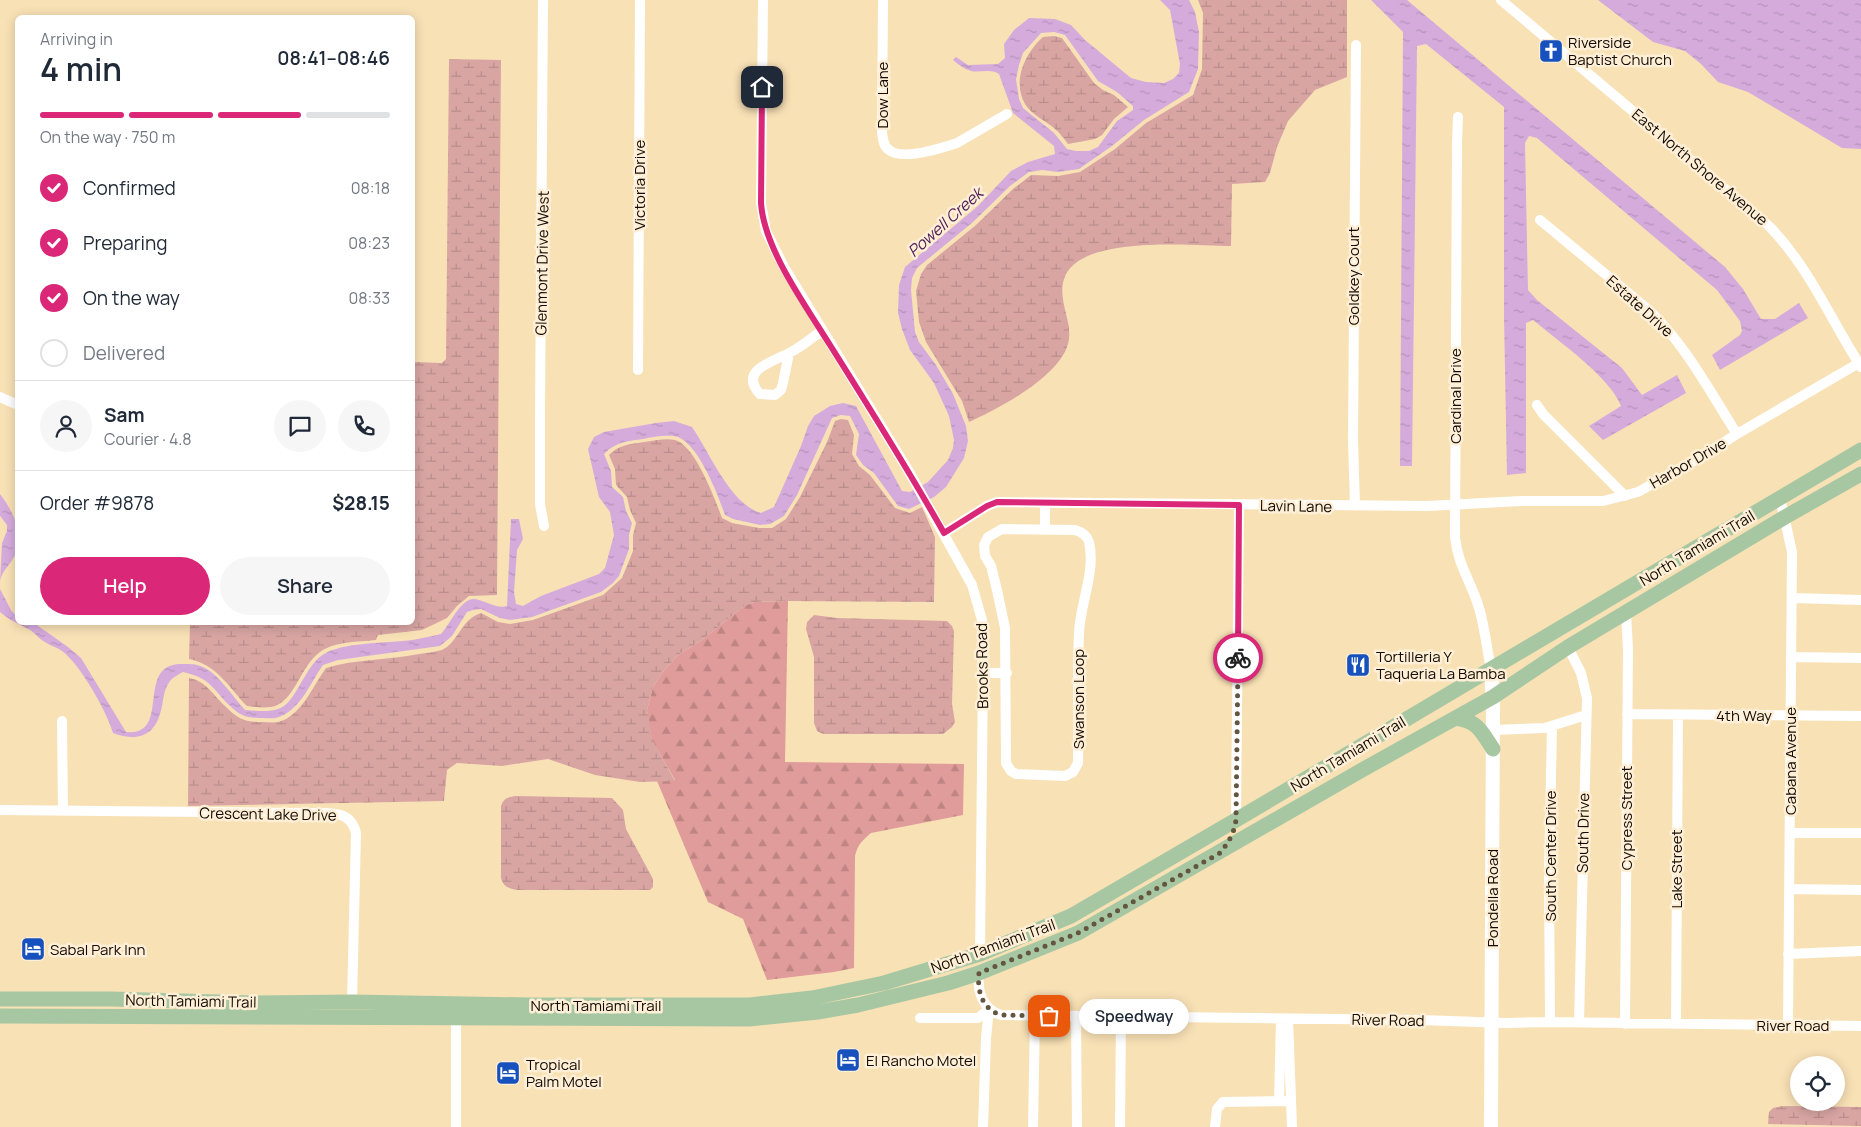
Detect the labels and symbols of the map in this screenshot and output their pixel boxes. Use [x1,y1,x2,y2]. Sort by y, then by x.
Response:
place label: Riverside Baptist Church [1568,32,1672,70]
church icon: Riverside Baptist Church [1538,38,1564,64]
street label: Dow Lane [872,61,893,128]
pin [741,66,783,108]
street label: East North Shore Avenue [1628,104,1773,230]
street label: Victoria Drive [629,140,650,230]
water label: Powell Creek [903,181,989,262]
street label: Glenmont Drive West [530,190,554,336]
street label: Goldkey Court [1343,227,1364,325]
street label: Estate Drive [1602,270,1678,342]
street label: Cardinal Drive [1445,348,1466,444]
street label: Harbor Drive [1646,432,1730,493]
street label: Lavin Lane [1260,495,1333,517]
street label: North Tamiami Trail [1635,505,1759,591]
street label: Brooks Road [971,623,993,709]
courier [1213,633,1263,683]
place label: Tortilleria Y Taqueria La Bamba [1376,646,1506,684]
street label: Swanson Loop [1068,649,1089,749]
restaurant icon: Tortilleria Y Taqueria La Bamba [1345,652,1371,678]
street label: 4th Way [1716,705,1772,726]
street label: Cabana Avenue [1780,707,1801,815]
street label: North Tamiami Trail [1286,711,1410,797]
street label: Cypress Street [1616,766,1637,870]
street label: South Center Drive [1540,790,1561,922]
street label: South Drive [1572,793,1594,873]
street label: Crescent Lake Drive [199,802,337,826]
street label: Lake Street [1666,829,1687,909]
street label: Pondella Road [1482,849,1503,947]
street label: North Tamiami Trail [928,914,1058,978]
hotel icon: Sabal Park Inn [20,936,46,962]
place label: Sabal Park Inn [50,939,146,960]
street label: North Tamiami Trail [125,989,257,1013]
street label: North Tamiami Trail [530,995,662,1016]
pin [1028,995,1070,1037]
callout: Speedway [1079,998,1189,1034]
street label: River Road [1351,1009,1425,1031]
street label: River Road [1756,1015,1830,1036]
hotel icon: El Rancho Motel [835,1047,861,1073]
place label: El Rancho Motel [866,1050,976,1071]
place label: Tropical Palm Motel [526,1054,602,1092]
hotel icon: Tropical Palm Motel [495,1060,521,1086]

